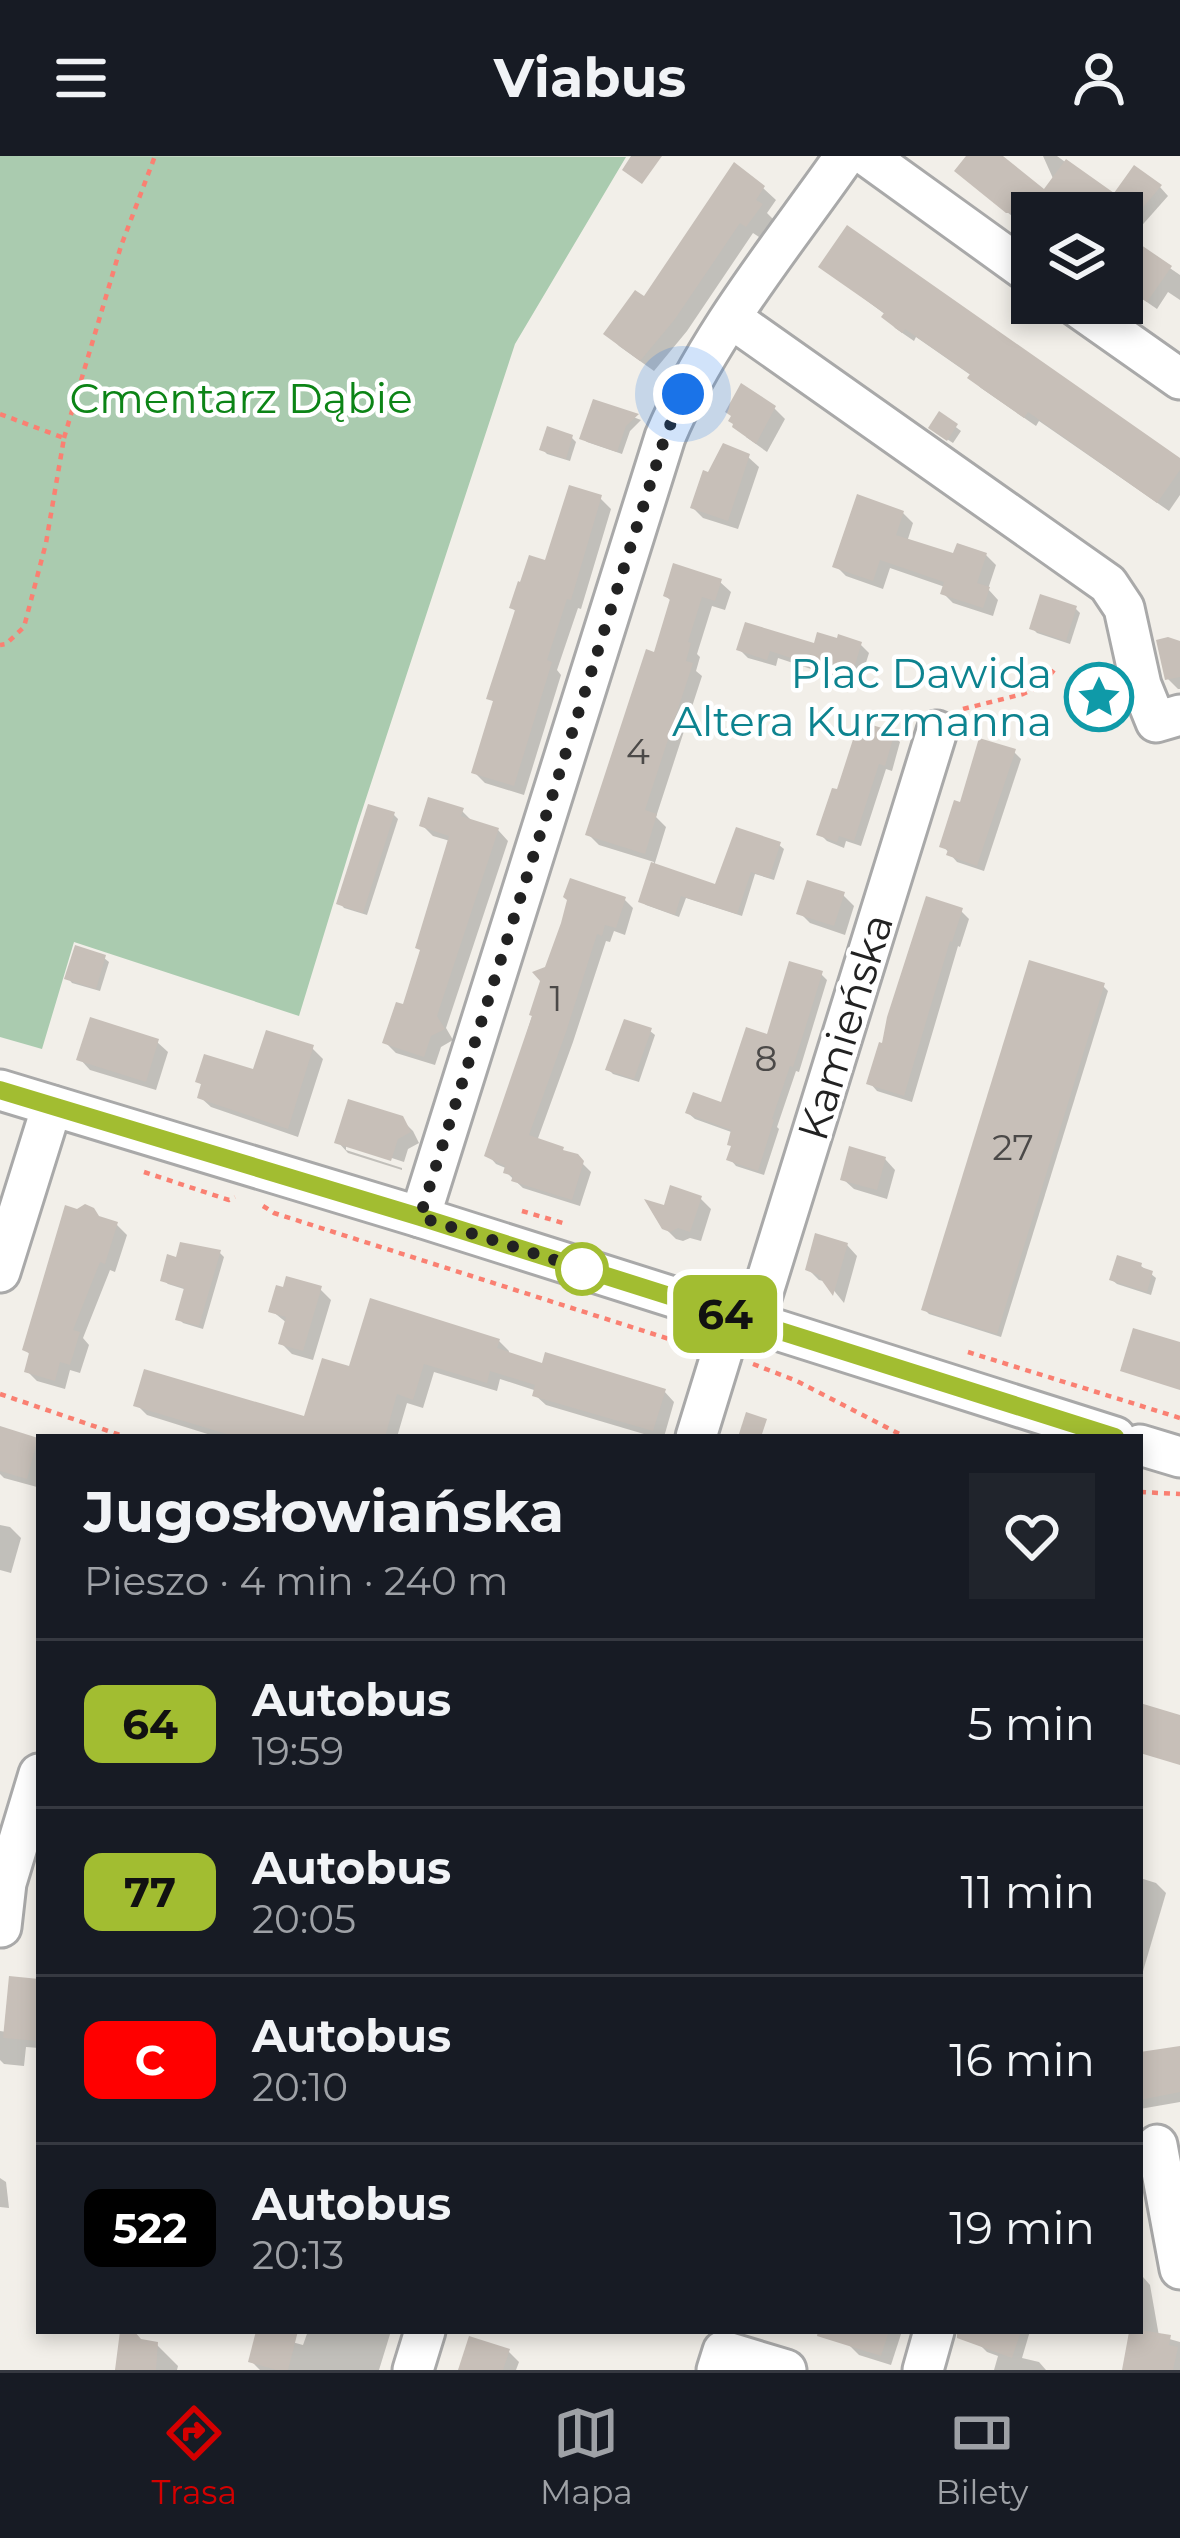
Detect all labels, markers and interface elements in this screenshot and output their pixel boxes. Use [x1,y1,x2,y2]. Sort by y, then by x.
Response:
icon: menu [48,45,114,111]
text: Viabus [494,45,686,111]
icon: person [1066,45,1132,111]
map controls [1011,192,1143,324]
button: layers [1011,192,1143,324]
your location [653,364,713,424]
park label: Cmentarz Dąbie [69,372,413,424]
place label: Plac Dawida Altera Kurzmanna [672,647,1052,747]
place icon: Plac Dawida Altera Kurzmanna [1064,662,1134,732]
house number: 4 [626,729,650,773]
street label: Kamieńska [786,908,904,1146]
house number: 1 [550,976,563,1020]
house number: 8 [755,1036,777,1080]
house number: 27 [992,1125,1034,1169]
unlabelled marker [557,1244,607,1294]
line badge: 64 [671,1275,779,1353]
text: 64 [697,1288,753,1340]
button: heart [969,1473,1095,1599]
text: Jugosłowiańska [84,1477,564,1546]
text: Pieszo · 4 min · 240 m [84,1557,508,1605]
text: Autobus [252,1672,451,1727]
text: 5 min [967,1696,1095,1751]
text: 64 [122,1698,178,1750]
text: 19:59 [252,1727,344,1775]
text: Autobus [252,1840,451,1895]
text: 11 min [960,1864,1095,1919]
text: 77 [124,1866,176,1918]
text: 20:05 [252,1895,356,1943]
text: Autobus [252,2008,451,2063]
text: 16 min [949,2032,1095,2087]
text: C [135,2034,165,2086]
text: 20:10 [252,2063,348,2111]
text: Autobus [252,2176,451,2231]
text: 19 min [949,2200,1095,2255]
text: 522 [113,2202,187,2254]
text: 20:13 [252,2231,344,2279]
tab: Trasa [152,2400,237,2512]
tab: Mapa [540,2400,633,2512]
tab: Bilety [936,2400,1028,2512]

